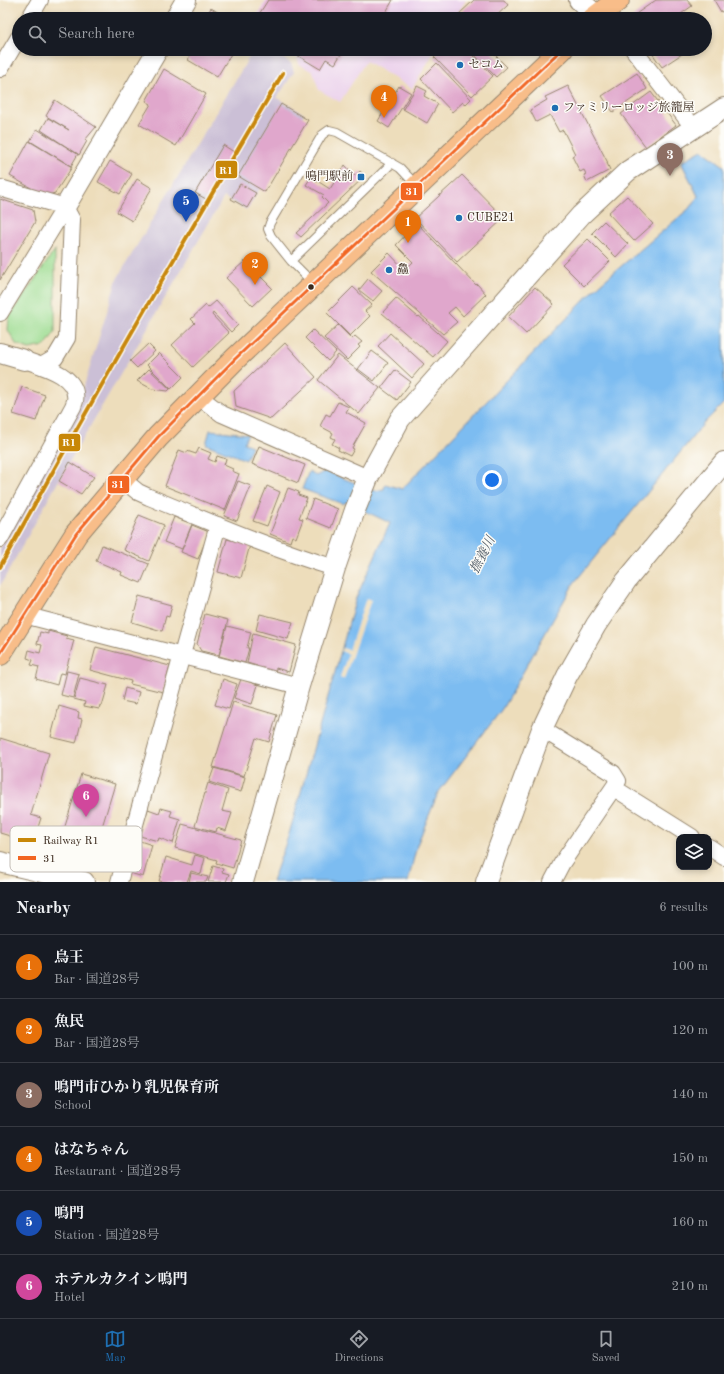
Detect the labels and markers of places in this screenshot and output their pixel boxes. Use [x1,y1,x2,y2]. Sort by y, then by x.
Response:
place label: セコム [468,58,504,71]
marker: セコム [455,60,465,70]
pin: 4 [371,85,397,118]
place label: ファミリーロッジ旅籠屋 [563,100,695,114]
marker: ファミリーロッジ旅籠屋 [550,103,560,113]
pin: 3 [657,143,683,176]
place label: 鳴門駅前 [305,169,353,183]
marker: 鳴門駅前 [356,172,366,182]
pin: 5 [173,189,199,222]
pin: 1 [395,210,421,243]
place label: CUBE21 [467,212,515,224]
marker: CUBE21 [454,213,464,223]
pin: 2 [242,252,268,285]
place label: 鱻 [397,262,409,276]
marker: 鱻 [384,265,394,275]
unlabelled marker [306,282,316,292]
pin: 6 [73,784,99,817]

